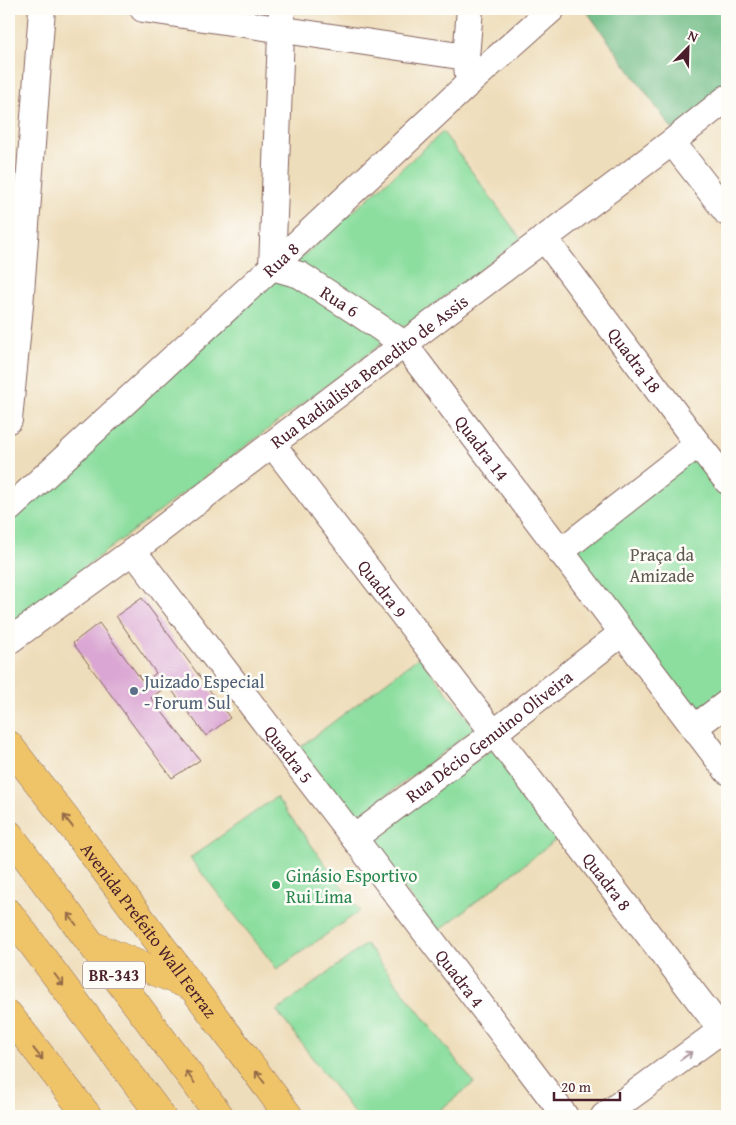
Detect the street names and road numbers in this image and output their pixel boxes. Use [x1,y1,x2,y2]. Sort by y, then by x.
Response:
street label: Rua 8 [256,235,305,283]
street label: Rua 6 [315,278,365,324]
street label: Rua Radialista Benedito de Assis [264,287,473,454]
street label: Quadra 18 [601,321,669,398]
street label: Quadra 14 [449,409,516,486]
street label: Quadra 9 [352,554,414,623]
street label: Rua Décio Genuino Oliveira [399,663,578,809]
street label: Quadra 5 [258,719,320,789]
street label: Avenida Prefeito Wall Ferraz [75,836,224,1023]
street label: Quadra 8 [576,846,639,916]
street label: Quadra 4 [429,943,491,1013]
road number: BR-343 [83,962,145,988]

